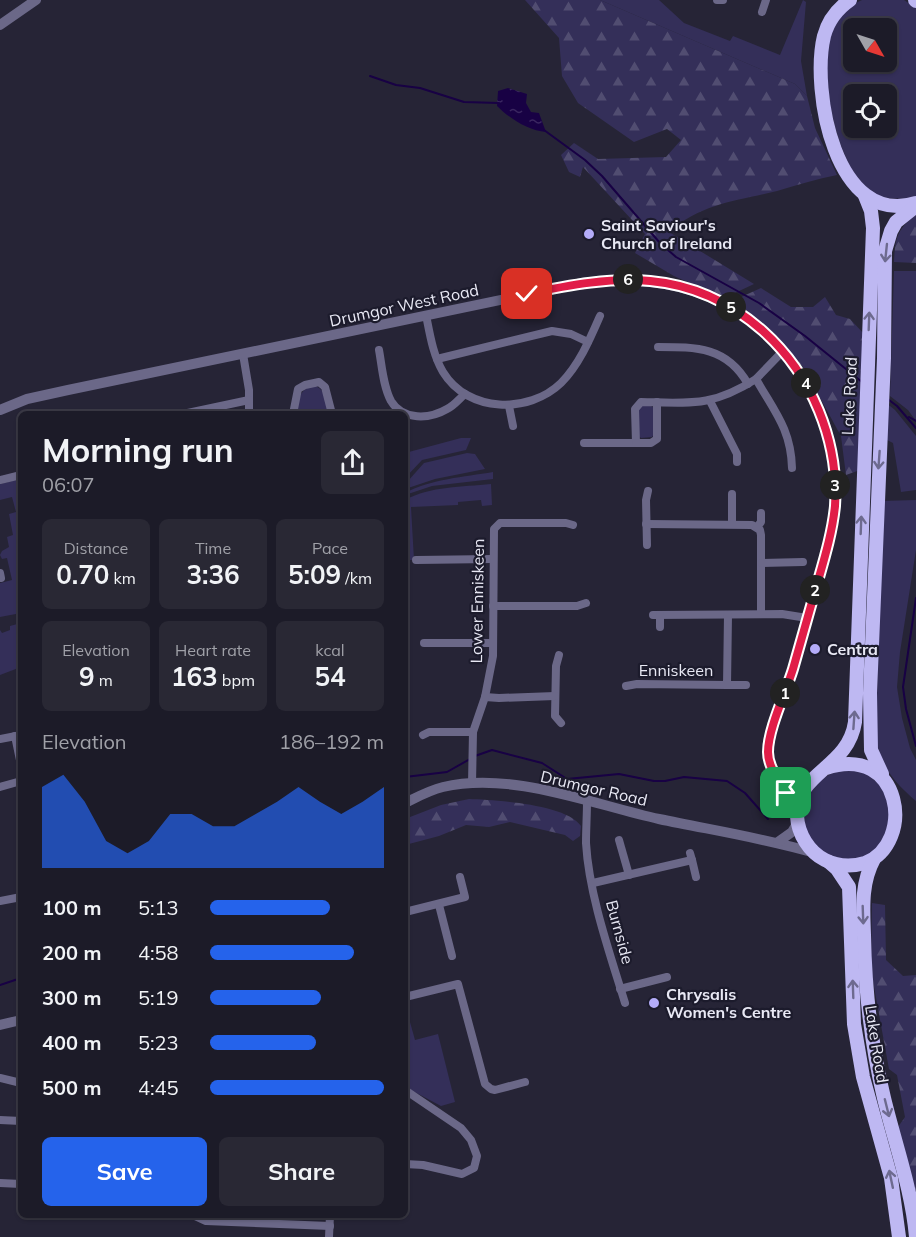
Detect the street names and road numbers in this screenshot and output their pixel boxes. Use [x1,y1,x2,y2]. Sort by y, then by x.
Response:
street label: Drumgor West Road [327,279,481,331]
street label: Lake Road [837,356,861,436]
street label: Lower Enniskeen [466,538,488,664]
street label: Enniskeen [639,660,713,680]
street label: Drumgor Road [539,766,649,810]
street label: Burnside [602,898,638,966]
street label: Lake Road [861,1004,893,1084]

